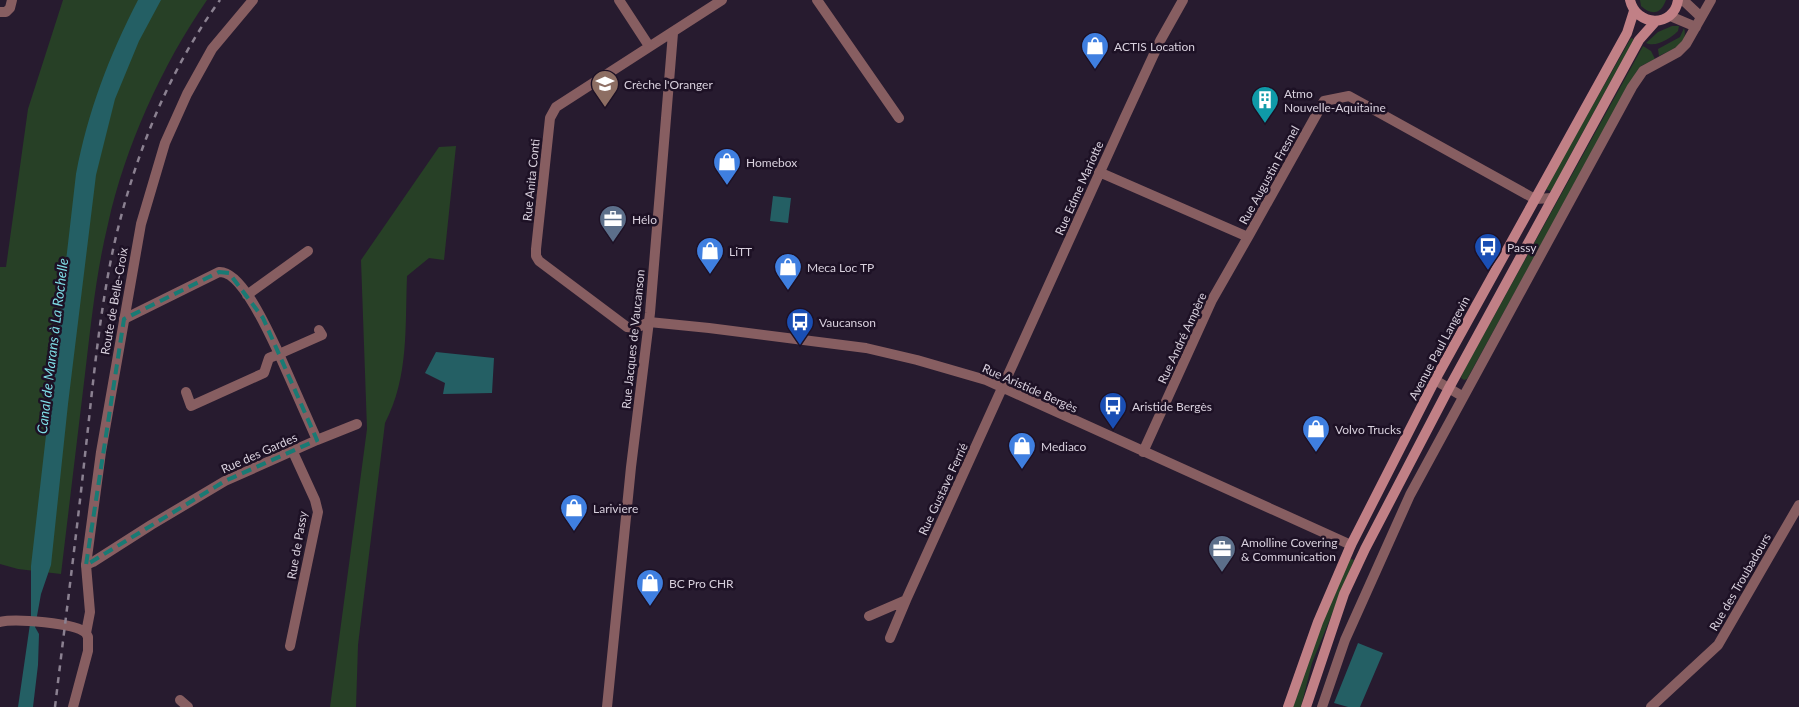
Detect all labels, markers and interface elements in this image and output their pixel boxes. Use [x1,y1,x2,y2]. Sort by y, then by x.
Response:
shop icon: ACTIS Location [1080,31,1110,70]
place label: ACTIS Location [1114,39,1195,54]
school or university icon: Crèche l'Oranger [590,69,620,108]
place label: Crèche l'Oranger [624,77,713,92]
building icon: Atmo Nouvelle-Aquitaine [1250,85,1280,124]
place label: Atmo Nouvelle-Aquitaine [1284,86,1386,115]
street label: Rue Augustin Fresnel [1236,123,1302,227]
street label: Rue Anita Conti [519,138,543,222]
street label: Rue Edme Mariotte [1052,139,1106,237]
shop icon: Homebox [712,147,742,186]
place label: Homebox [746,155,797,170]
office icon: Hélo [598,204,628,243]
place label: Hélo [632,212,657,227]
bus stop icon: Passy [1473,232,1503,271]
shop icon: LiTT [695,236,725,275]
place label: Passy [1507,240,1537,255]
place label: LiTT [729,244,752,259]
street label: Route de Belle-Croix [97,246,131,356]
shop icon: Meca Loc TP [773,252,803,291]
water label: Canal de Marans à La Rochelle [33,257,71,435]
place label: Meca Loc TP [807,260,874,275]
street label: Rue Jacques de Vaucanson [618,269,648,409]
street label: Rue André Ampère [1154,290,1210,386]
street label: Avenue Paul Langevin [1405,294,1473,402]
bus stop icon: Vaucanson [785,307,815,346]
place label: Vaucanson [819,315,876,330]
street label: Rue Aristide Bergès [980,360,1080,416]
bus stop icon: Aristide Bergès [1098,391,1128,430]
place label: Aristide Bergès [1132,399,1212,414]
shop icon: Volvo Trucks [1301,414,1331,453]
place label: Volvo Trucks [1335,422,1401,437]
street label: Rue des Gardes [219,430,299,476]
shop icon: Mediaco [1007,431,1037,470]
place label: Mediaco [1041,439,1086,454]
street label: Rue Gustave Ferrié [915,440,971,538]
shop icon: Lariviere [559,493,589,532]
place label: Lariviere [593,501,638,516]
street label: Rue de Passy [284,509,311,580]
street label: Rue des Troubadours [1706,531,1774,633]
office icon: Amolline Covering & Communication [1207,534,1237,573]
place label: Amolline Covering & Communication [1241,535,1338,564]
shop icon: BC Pro CHR [635,568,665,607]
place label: BC Pro CHR [669,576,734,591]

